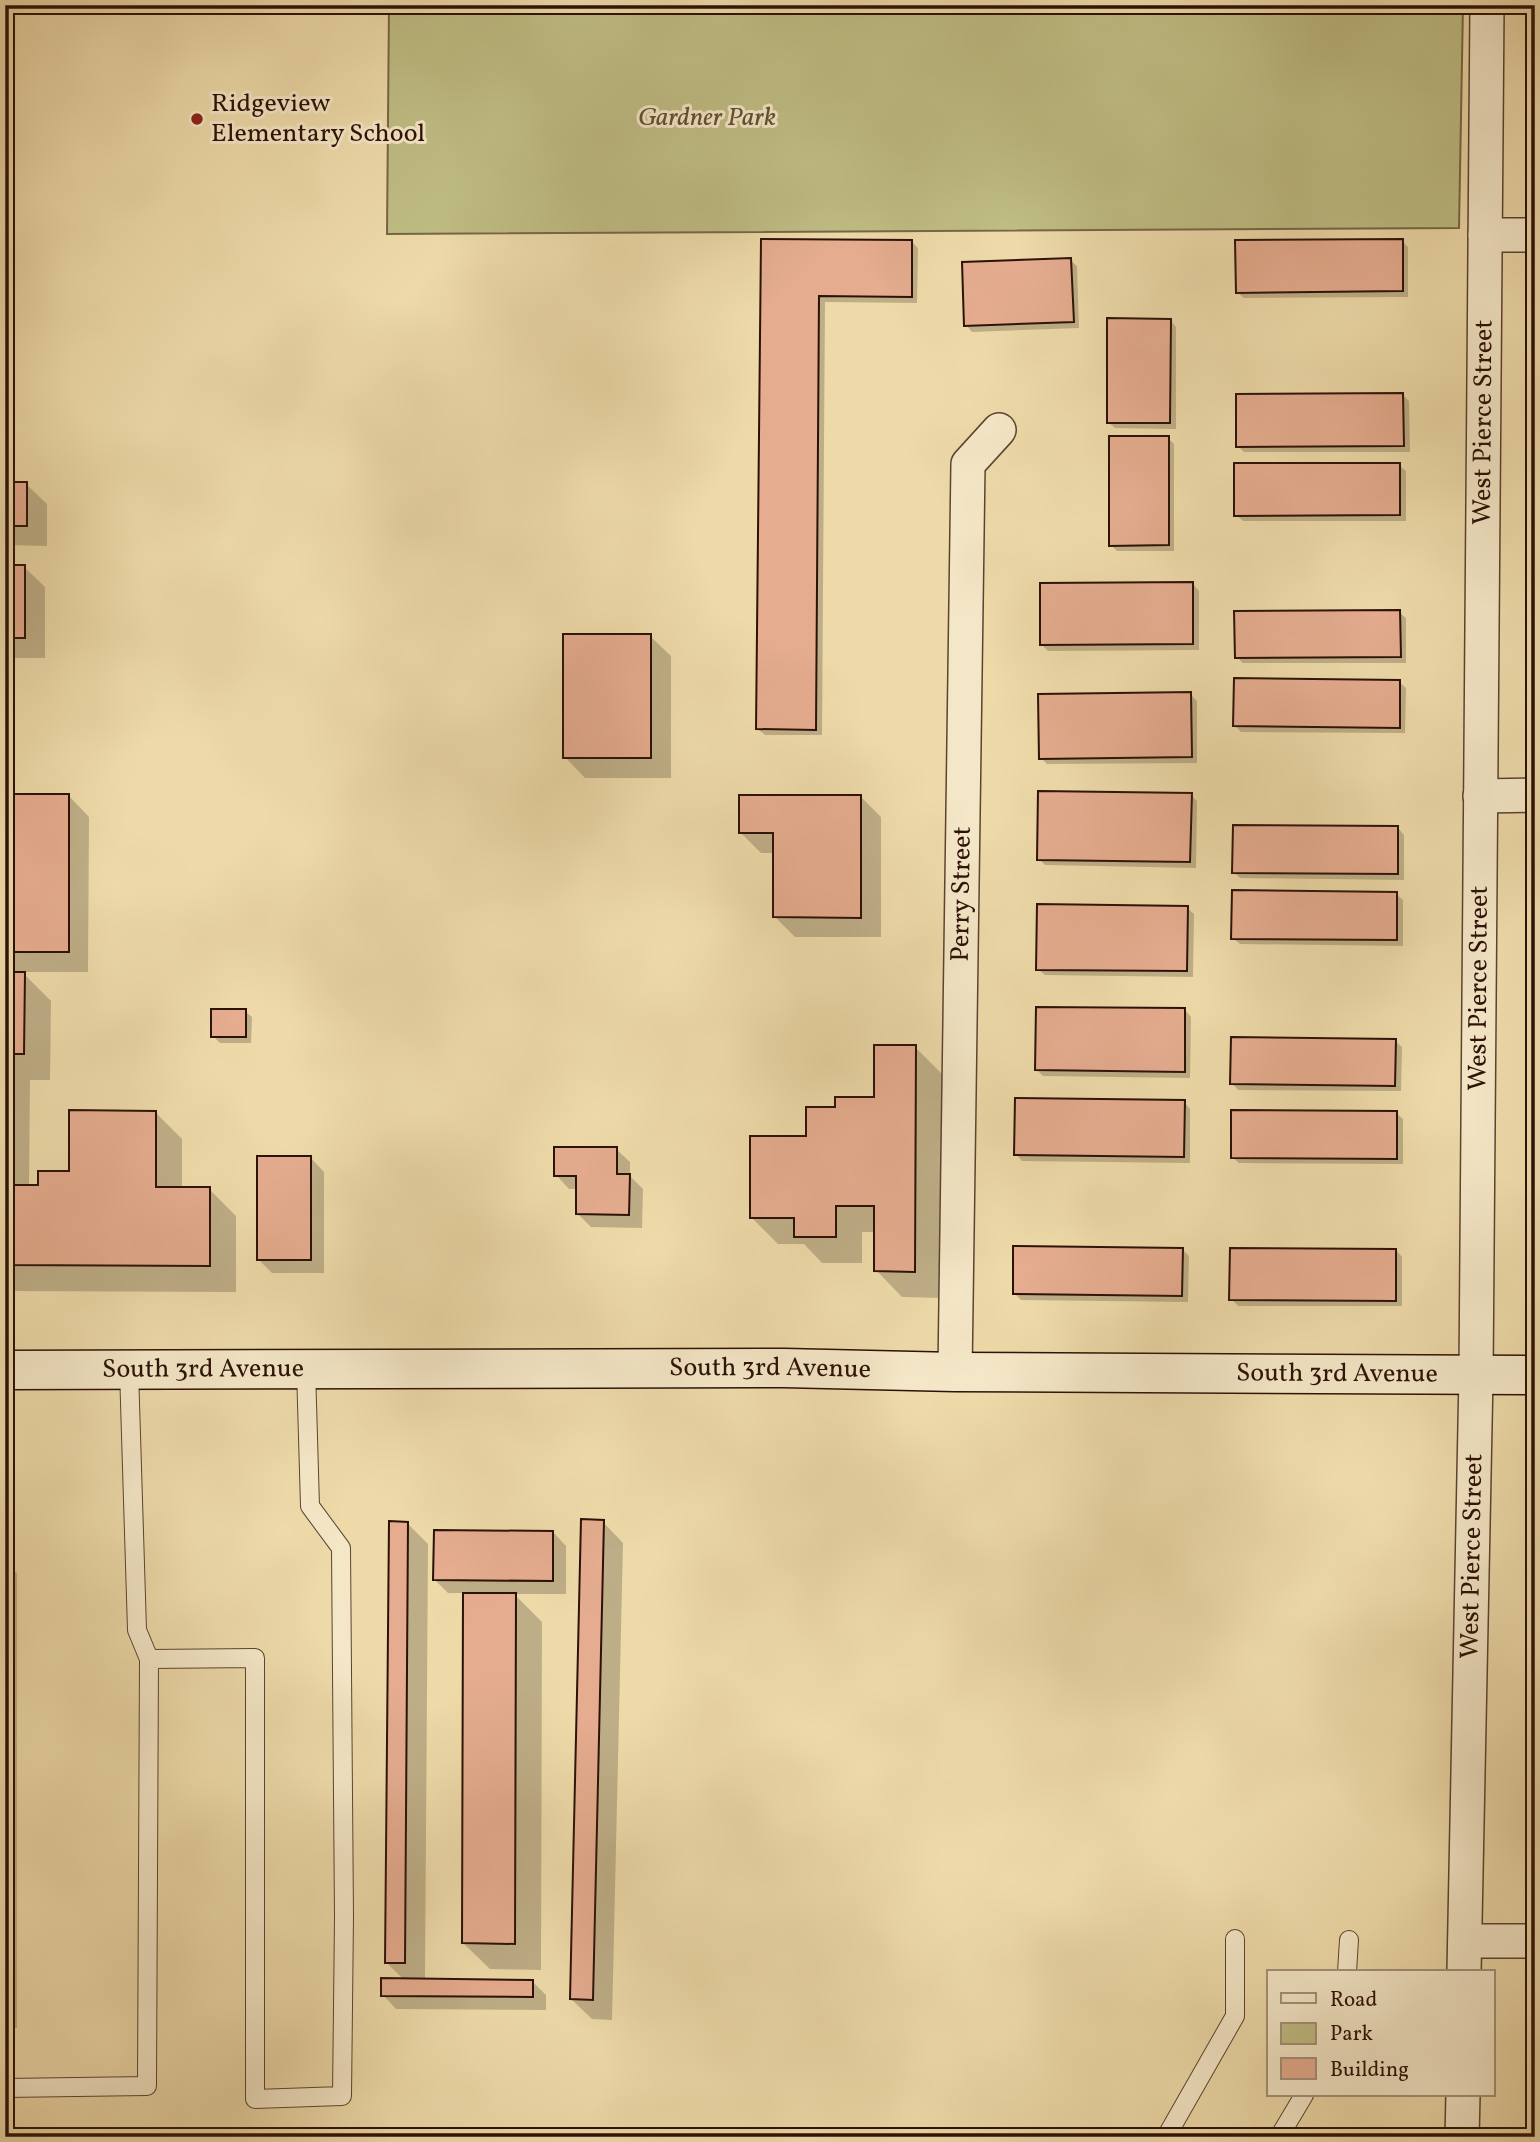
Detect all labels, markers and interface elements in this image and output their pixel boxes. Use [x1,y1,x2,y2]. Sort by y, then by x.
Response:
place label: Ridgeview Elementary School [211,86,425,152]
park label: Gardner Park [638,100,776,136]
marker: Ridgeview Elementary School [189,111,205,127]
street label: West Pierce Street [1465,319,1502,525]
street label: Perry Street [943,826,981,962]
street label: West Pierce Street [1460,885,1498,1091]
street label: South 3rd Avenue [669,1350,871,1388]
street label: South 3rd Avenue [102,1351,304,1388]
street label: South 3rd Avenue [1236,1355,1438,1392]
street label: West Pierce Street [1452,1453,1492,1659]
legend [1267,1970,1494,2096]
text: Road [1330,1986,1377,2015]
text: Park [1330,2020,1373,2049]
text: Building [1330,2056,1409,2085]

